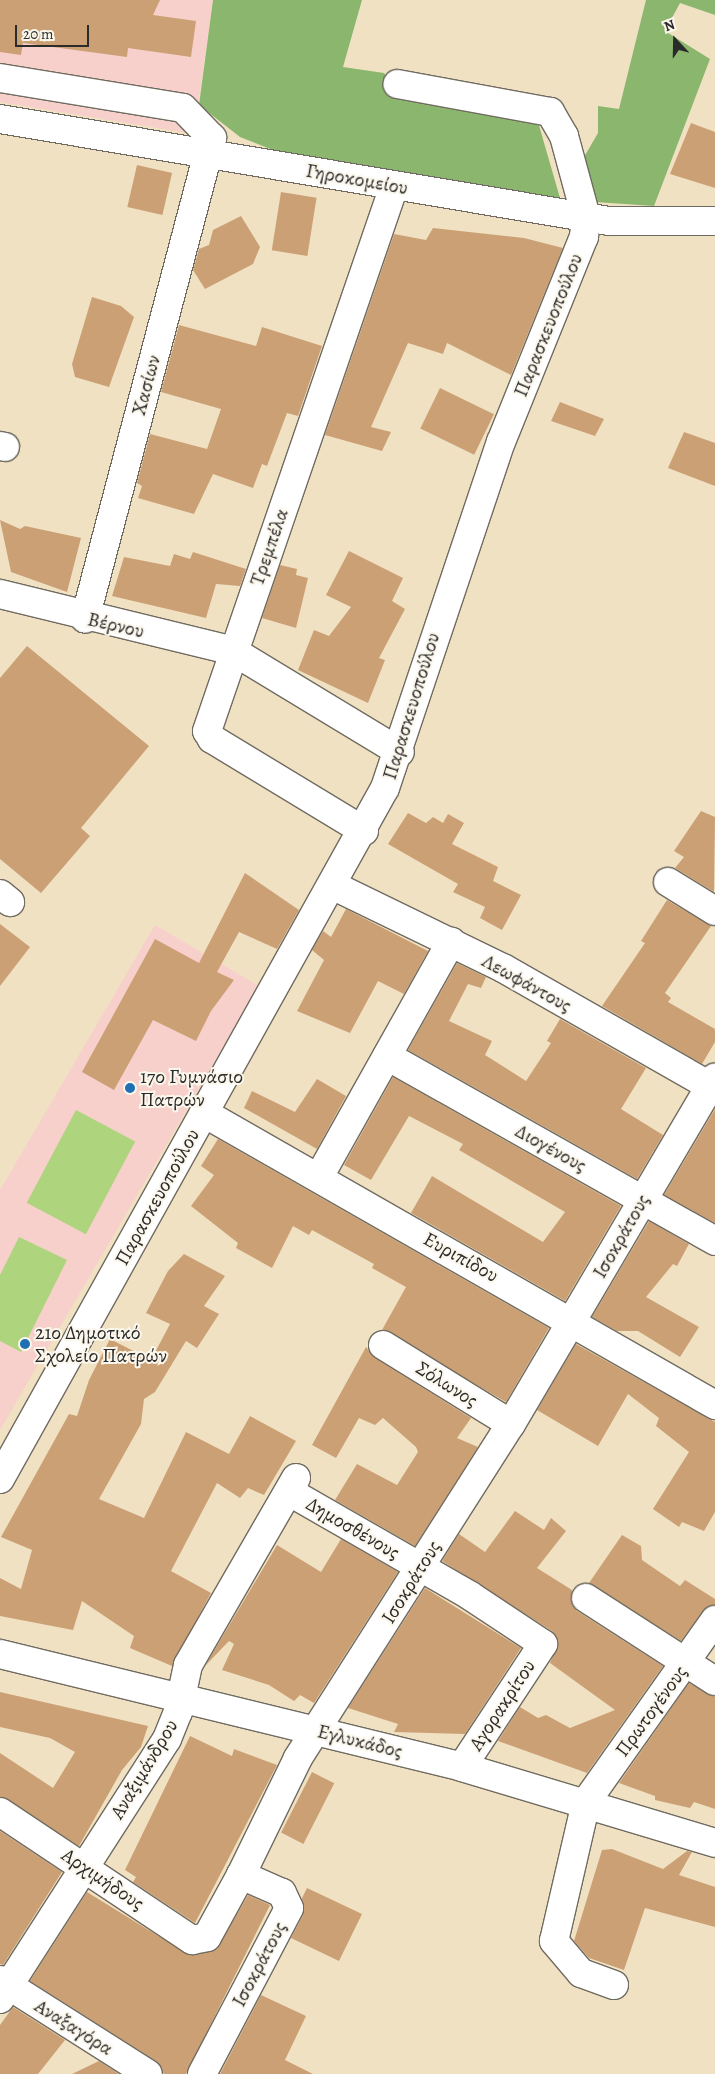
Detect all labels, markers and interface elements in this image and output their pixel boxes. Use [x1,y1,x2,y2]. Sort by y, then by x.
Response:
scale bar [18,15,91,47]
north arrow [650,15,700,65]
text: N [661,15,678,36]
text: 20 m [23,24,54,44]
street label: Γηροκομείου [304,158,410,200]
street label: Παρασκευοπούλου [508,250,588,400]
street label: Χασίων [126,352,166,418]
street label: Τρεμπέλα [245,505,293,589]
street label: Βέρνου [85,607,147,643]
street label: Παρασκευοπούλου [377,630,445,782]
street label: Λεωφάντους [478,949,576,1017]
place label: 17ο Γυμνάσιο Πατρών [140,1064,243,1111]
marker: 17ο Γυμνάσιο Πατρών [124,1082,136,1094]
street label: Διογένους [511,1119,591,1177]
street label: Παρασκευοπούλου [110,1125,204,1269]
street label: Ισοκράτους [587,1190,655,1282]
street label: Ευριπίδου [419,1227,503,1287]
place label: 21ο Δημοτικό Σχολείο Πατρών [35,1320,167,1367]
marker: 21ο Δημοτικό Σχολείο Πατρών [19,1338,31,1350]
street label: Σόλωνος [412,1356,482,1412]
street label: Δημοσθένους [302,1492,404,1564]
street label: Ισοκράτους [376,1536,446,1628]
street label: Αγορακρίτου [464,1655,540,1755]
street label: Πρωτογένους [610,1661,692,1761]
street label: Αναξιμάνδρου [105,1715,183,1823]
street label: Εγλυκάδος [315,1719,405,1763]
street label: Αρχιμήδους [57,1843,149,1915]
street label: Ισοκράτους [227,1917,291,2011]
street label: Αναξαγόρα [30,1994,118,2060]

